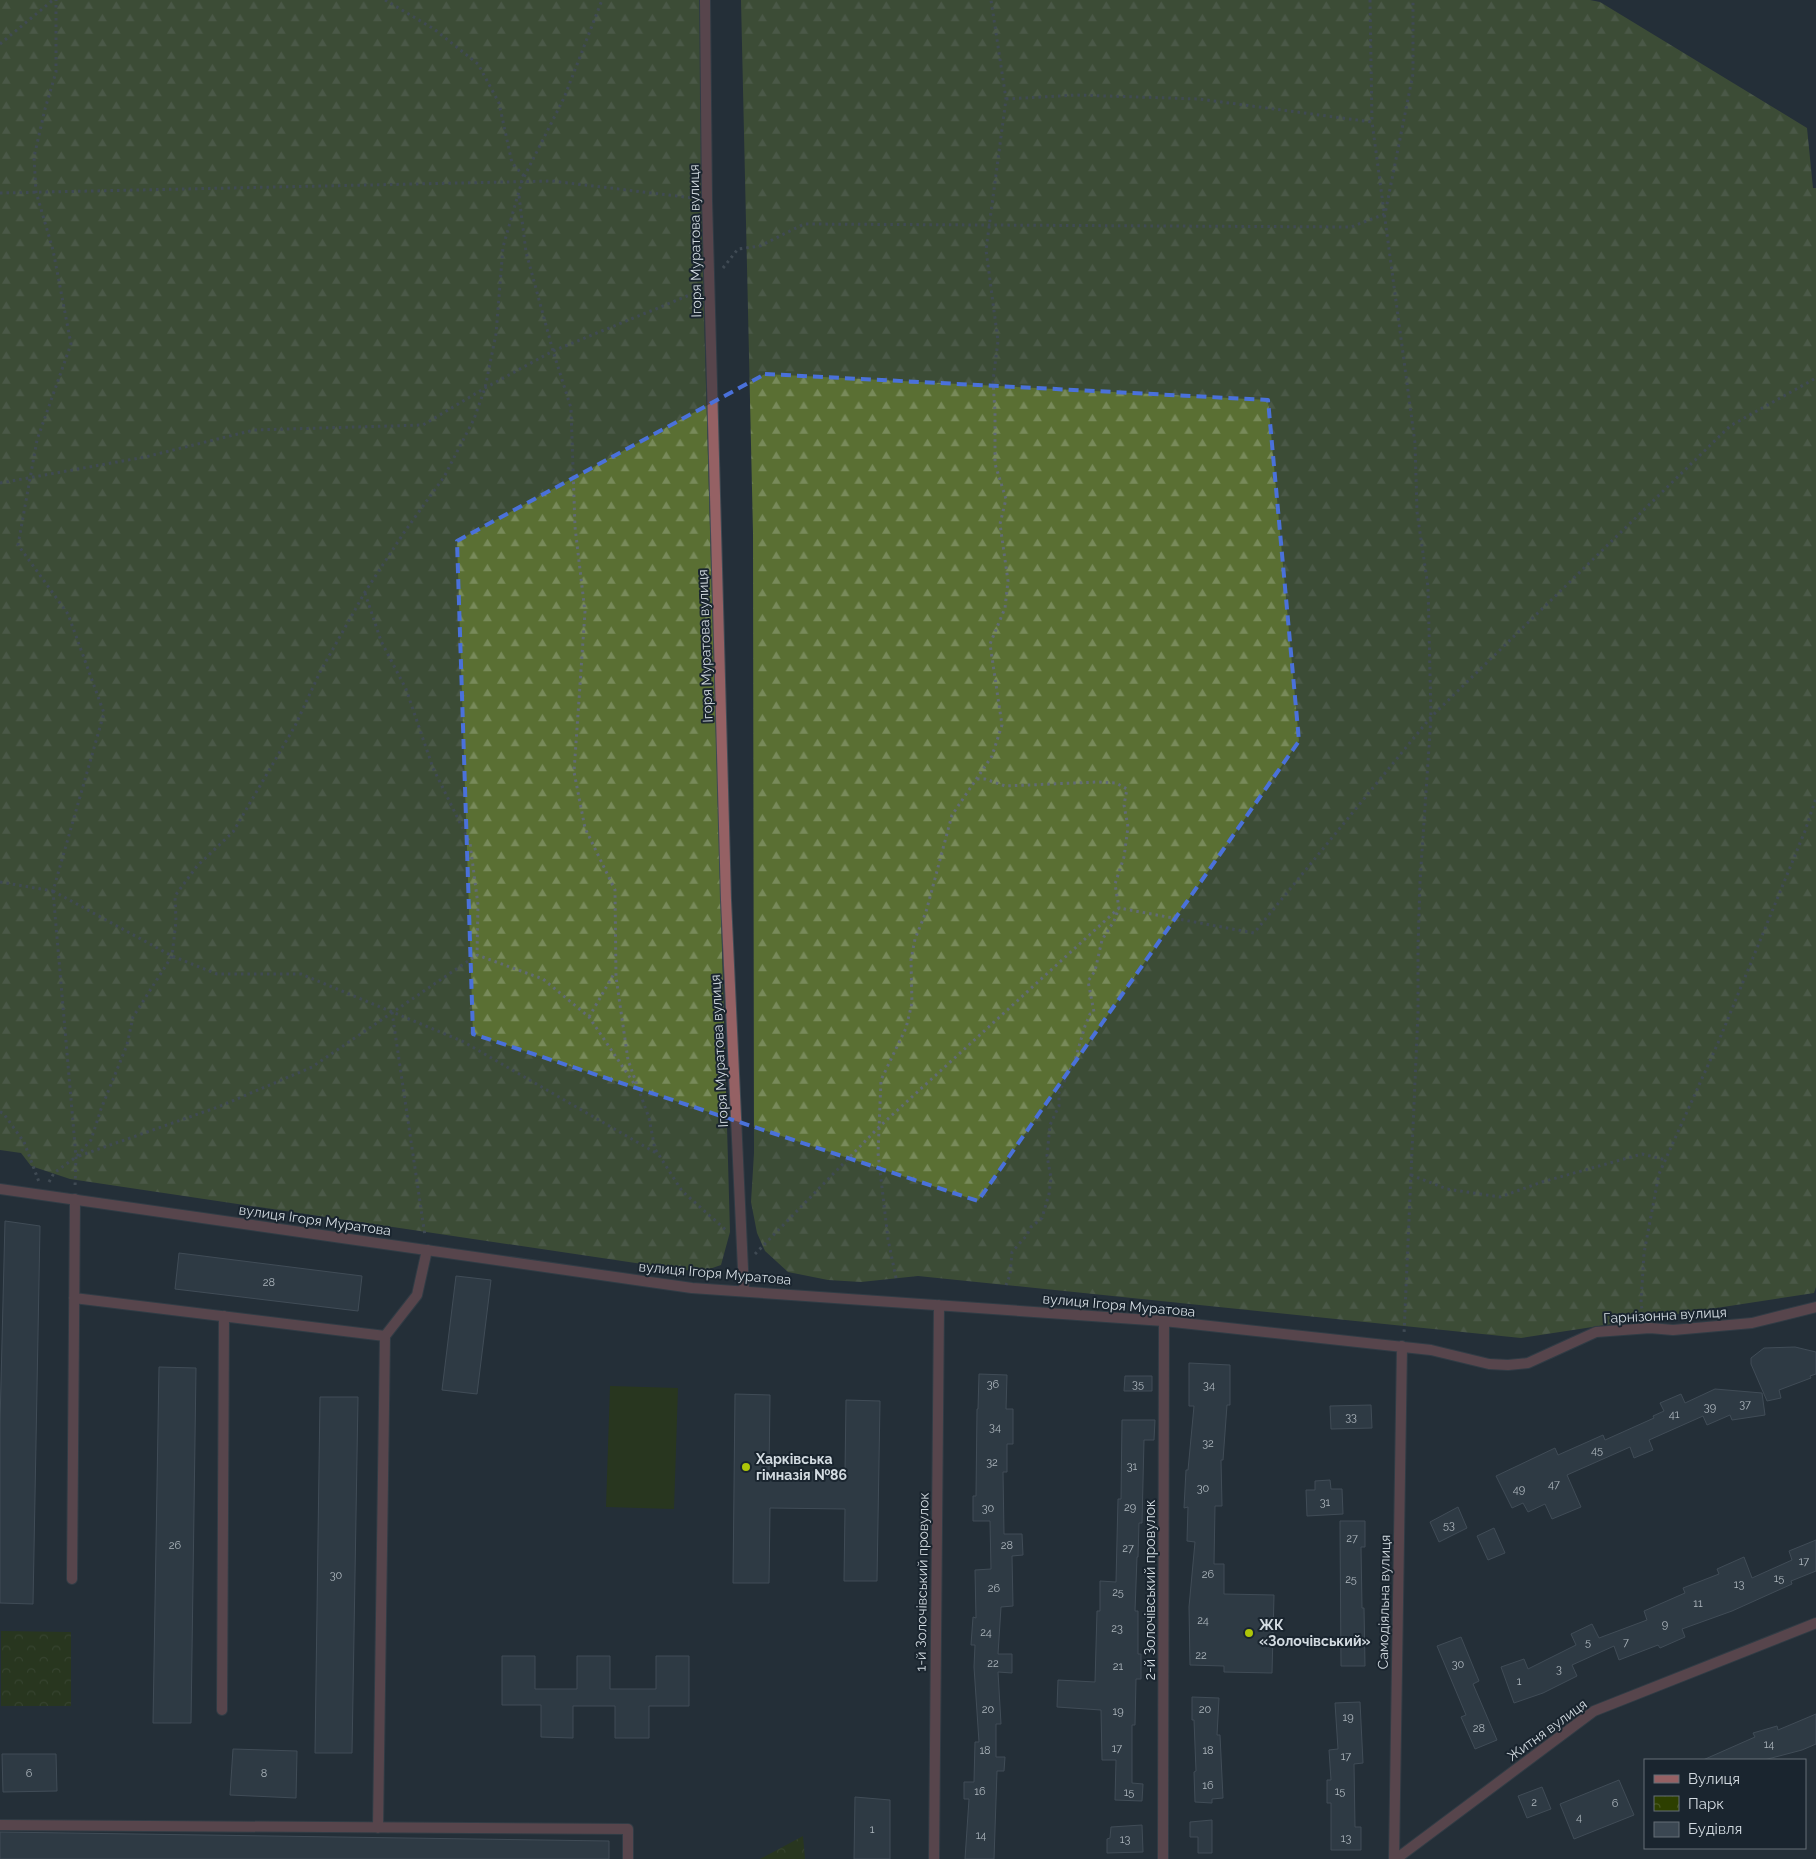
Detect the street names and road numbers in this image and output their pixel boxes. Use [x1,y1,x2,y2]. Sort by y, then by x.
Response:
street label: Ігоря Муратова вулиця [686,164,704,318]
street label: Ігоря Муратова вулиця [694,569,716,723]
street label: Ігоря Муратова вулиця [707,974,731,1128]
street label: вулиця Ігоря Муратова [238,1201,392,1239]
street label: вулиця Ігоря Муратова [638,1258,792,1288]
street label: вулиця Ігоря Муратова [1042,1290,1196,1320]
street label: Гарнізонна вулиця [1603,1304,1727,1326]
street label: 1-й Золочівський провулок [912,1492,932,1672]
street label: 2-й Золочівський провулок [1142,1500,1158,1680]
street label: Самодіяльна вулиця [1375,1535,1393,1669]
street label: Житня вулиця [1504,1696,1590,1764]

